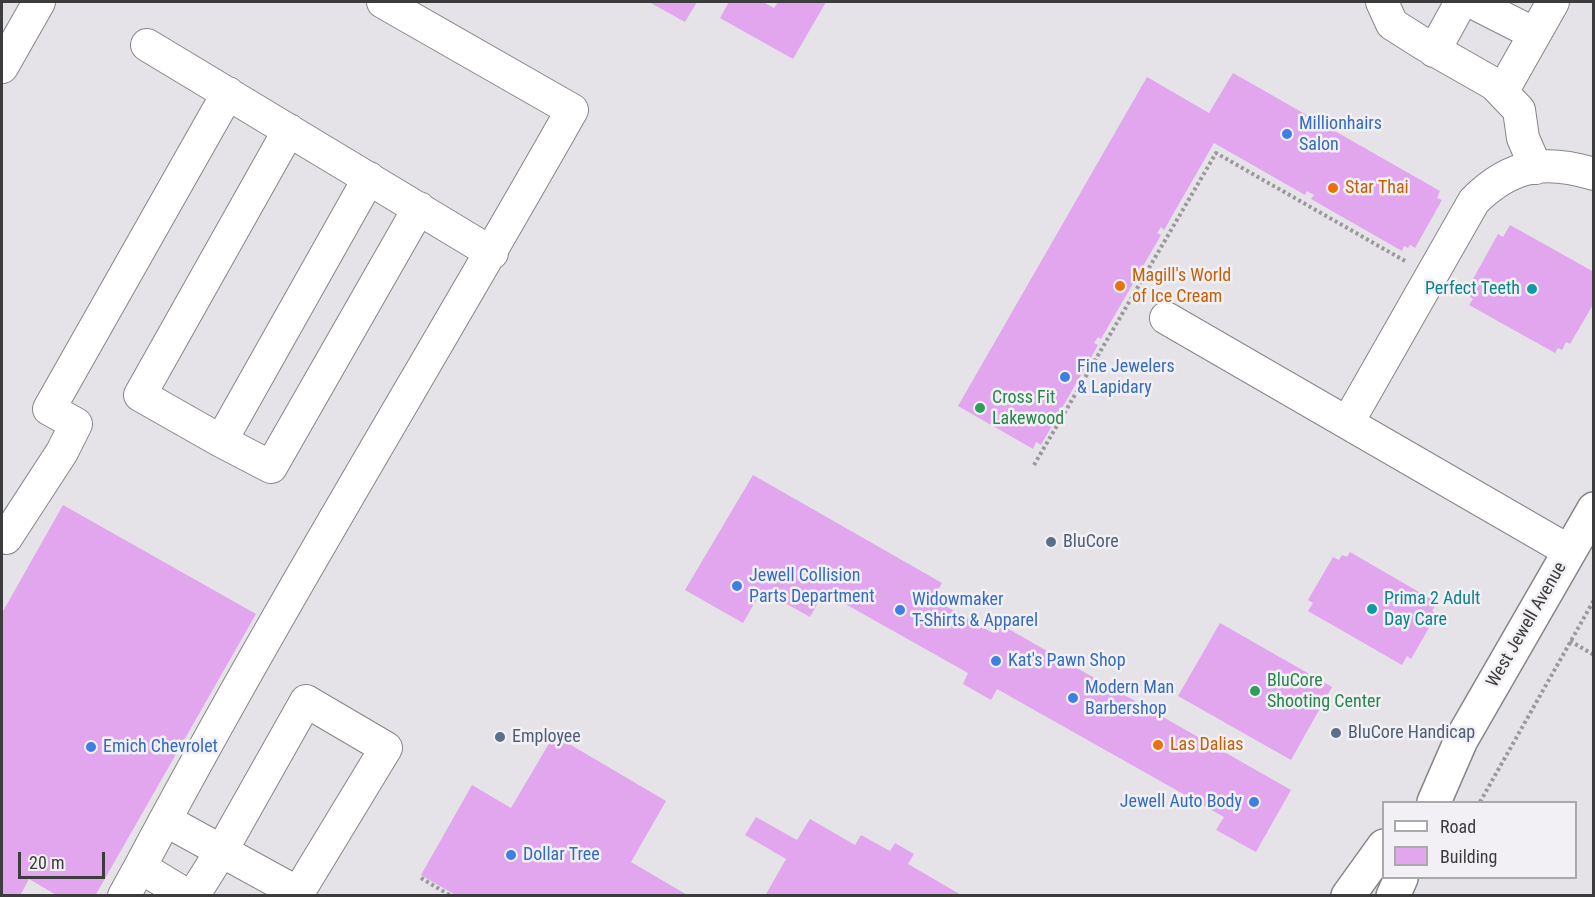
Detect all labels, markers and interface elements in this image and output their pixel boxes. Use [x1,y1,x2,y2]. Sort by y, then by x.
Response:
place label: Millionhairs Salon [1299,113,1382,156]
marker: Millionhairs Salon [1280,127,1294,141]
place label: Star Thai [1345,177,1409,199]
marker: Star Thai [1326,181,1340,195]
place label: Magill's World of Ice Cream [1132,265,1231,308]
place label: Perfect Teeth [1425,278,1520,300]
marker: Magill's World of Ice Cream [1113,279,1127,293]
marker: Perfect Teeth [1525,282,1539,296]
place label: Fine Jewelers & Lapidary [1077,356,1175,398]
marker: Fine Jewelers & Lapidary [1058,370,1072,384]
place label: Cross Fit Lakewood [992,387,1064,430]
marker: Cross Fit Lakewood [973,401,987,415]
place label: BluCore [1063,531,1119,553]
marker: BluCore [1044,535,1058,549]
street label: West Jewell Avenue [1482,559,1572,691]
place label: Jewell Collision Parts Department [749,565,875,608]
marker: Jewell Collision Parts Department [730,579,744,593]
place label: Prima 2 Adult Day Care [1384,588,1480,630]
place label: Widowmaker T-Shirts & Apparel [912,589,1038,632]
marker: Prima 2 Adult Day Care [1365,602,1379,616]
marker: Widowmaker T-Shirts & Apparel [893,603,907,617]
place label: Kat's Pawn Shop [1008,650,1126,672]
marker: Kat's Pawn Shop [989,654,1003,668]
place label: BluCore Shooting Center [1267,670,1381,712]
place label: Modern Man Barbershop [1085,677,1174,720]
marker: BluCore Shooting Center [1248,684,1262,698]
marker: Modern Man Barbershop [1066,691,1080,705]
place label: BluCore Handicap [1348,722,1475,744]
place label: Employee [512,726,581,748]
marker: BluCore Handicap [1329,726,1343,740]
marker: Employee [493,730,507,744]
place label: Las Dalias [1170,734,1244,756]
place label: Emich Chevrolet [103,736,218,758]
marker: Las Dalias [1151,738,1165,752]
marker: Emich Chevrolet [84,740,98,754]
place label: Jewell Auto Body [1120,791,1242,813]
marker: Jewell Auto Body [1247,795,1261,809]
legend [1382,801,1577,879]
text: Road [1440,816,1476,837]
scale bar [21,840,108,878]
place label: Dollar Tree [523,844,600,866]
text: Building [1440,846,1497,867]
marker: Dollar Tree [504,848,518,862]
text: 20 m [29,852,64,873]

